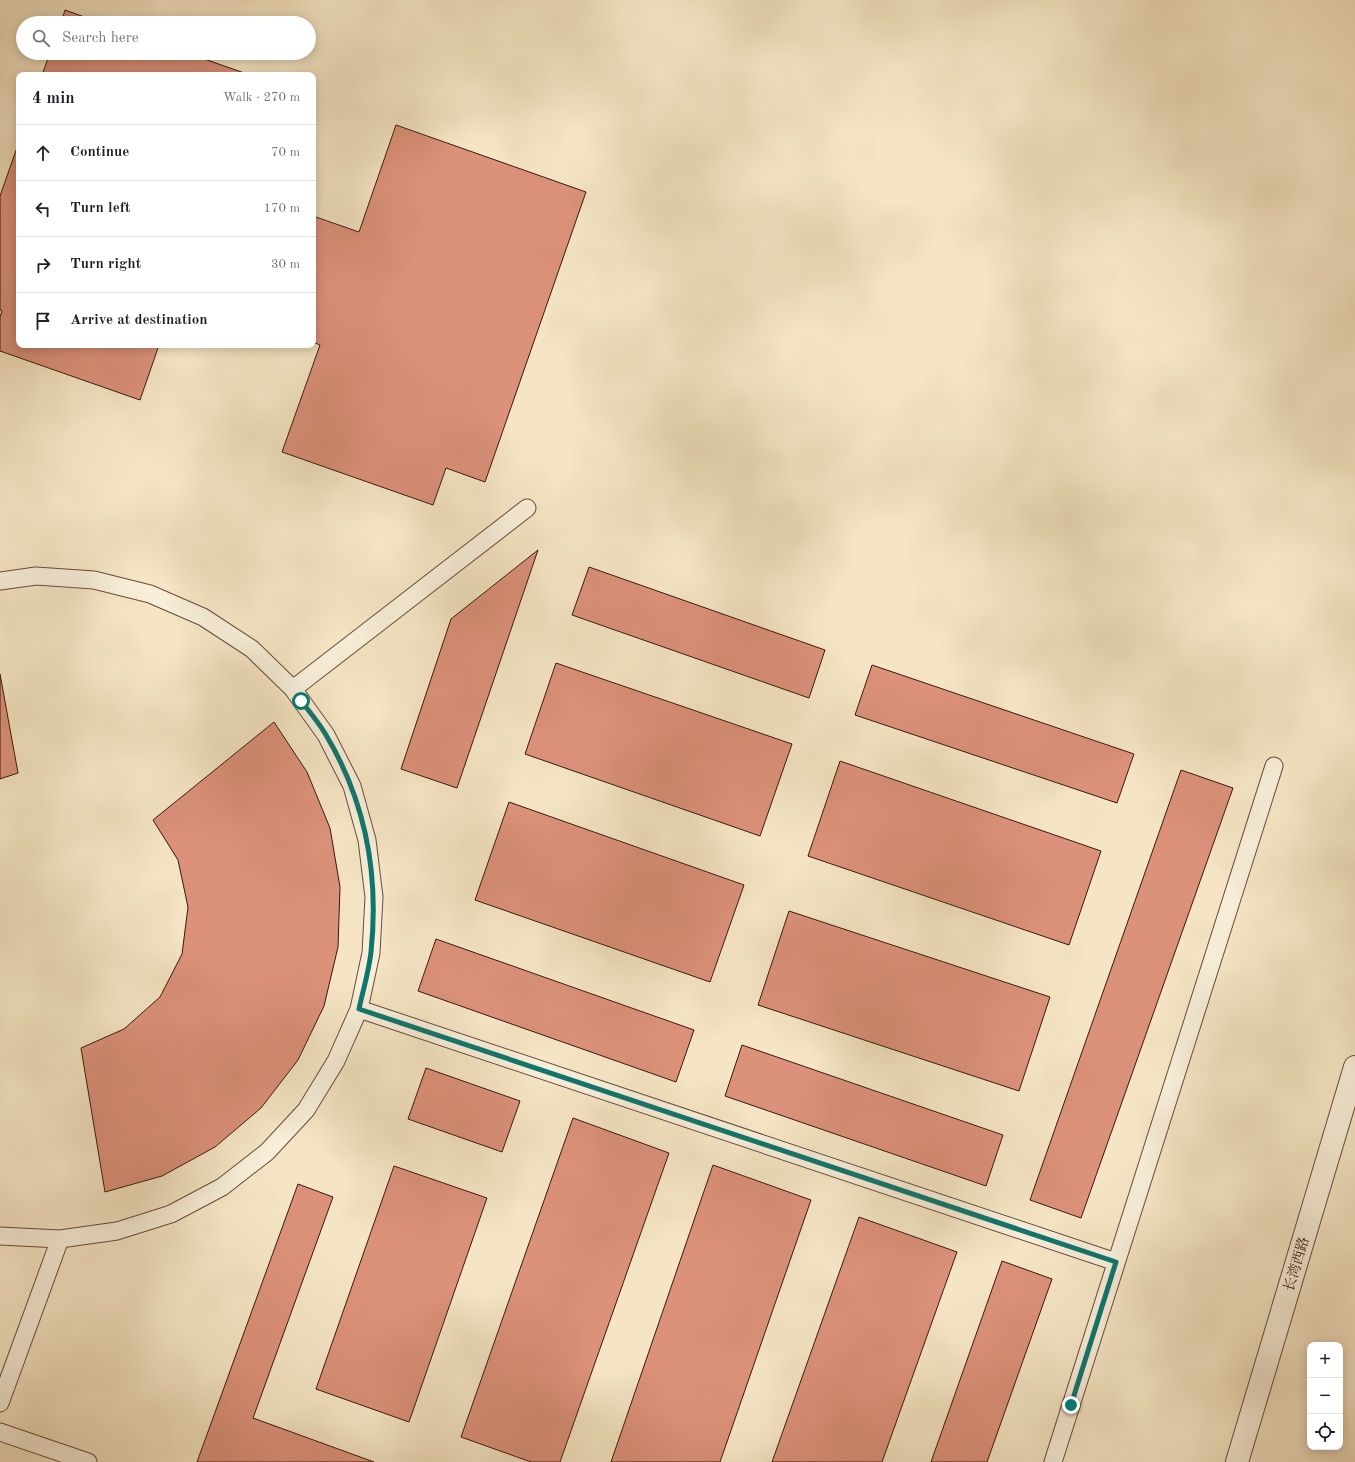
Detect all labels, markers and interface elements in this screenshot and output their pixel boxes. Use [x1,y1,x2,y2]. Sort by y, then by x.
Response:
search box [16,16,316,60]
icon: search [30,27,52,49]
text: Search here [62,31,139,46]
text: 4 min [32,90,75,107]
text: Walk · 270 m [223,91,300,104]
icon: ahead [32,142,54,164]
text: Continue [70,145,129,160]
text: 70 m [271,146,300,159]
icon: left [32,198,54,220]
text: Turn left [70,201,130,216]
text: 170 m [263,202,300,215]
icon: right [32,254,54,276]
text: Turn right [70,257,141,272]
text: 30 m [271,258,300,271]
icon: arrive [32,310,54,332]
text: Arrive at destination [70,313,208,328]
route start [292,692,310,710]
street label: 长湾西路 [1281,1235,1312,1293]
map controls [1307,1342,1343,1450]
button: + [1307,1342,1343,1378]
button: − [1307,1378,1343,1414]
route end [1062,1396,1080,1414]
button: locate [1307,1414,1343,1450]

